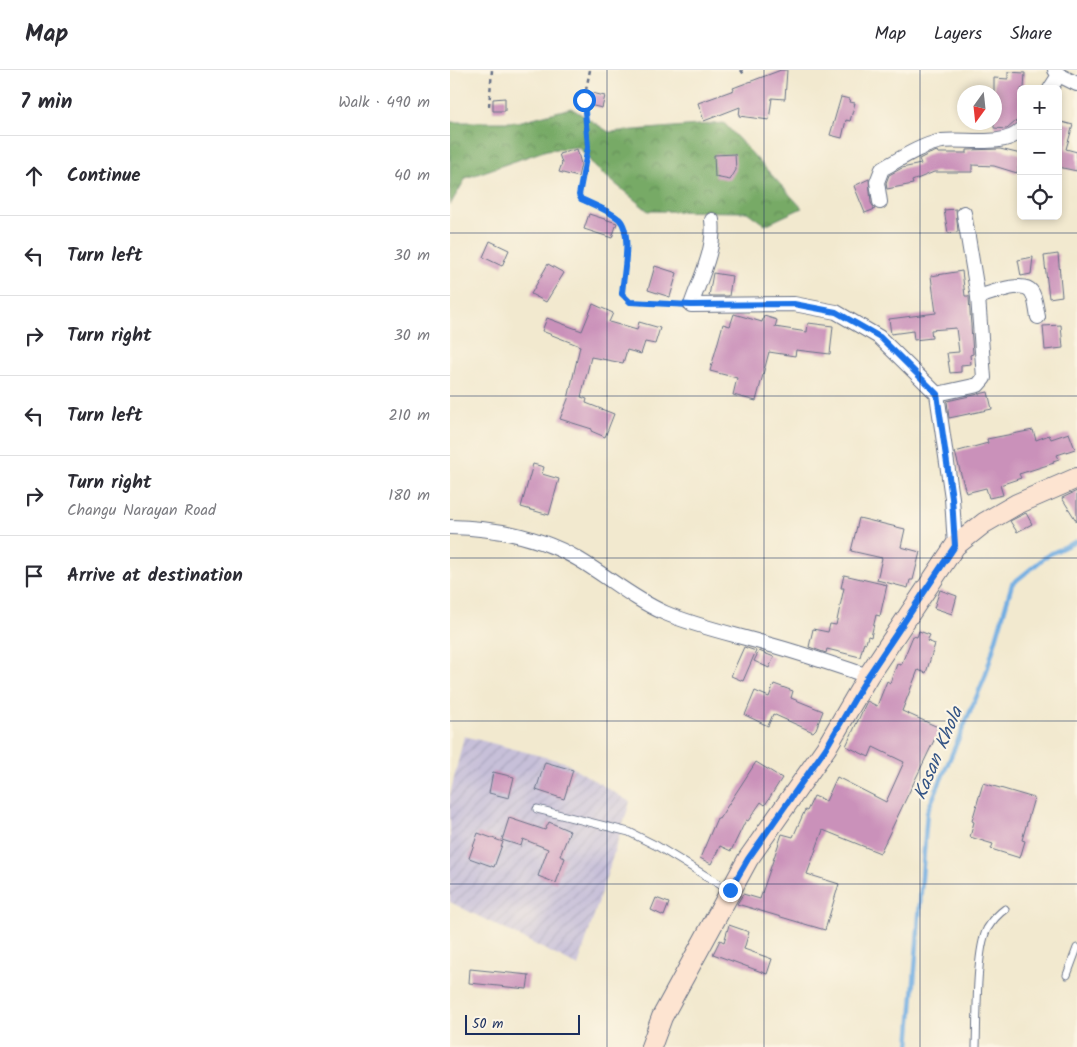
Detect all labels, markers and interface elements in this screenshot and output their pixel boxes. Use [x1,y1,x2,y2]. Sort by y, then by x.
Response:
text: Map [25,15,68,54]
text: Map [875,20,906,49]
text: Layers [934,20,982,49]
text: Share [1010,20,1052,49]
north arrow [957,85,1002,130]
map controls [1017,85,1062,220]
button: + [1017,85,1062,130]
text: 7 min [20,86,72,119]
route start [573,89,596,112]
text: Walk · 490 m [338,90,430,115]
button: − [1017,130,1062,175]
text: Continue [67,161,140,191]
icon: ahead [20,162,48,190]
text: 40 m [394,163,430,188]
button: locate [1017,175,1062,220]
text: Turn left [67,241,142,271]
icon: left [20,242,48,270]
text: 30 m [394,243,430,268]
text: Turn right [67,321,152,351]
icon: right [20,322,48,350]
text: 30 m [394,323,430,348]
text: Turn left [67,401,142,431]
icon: left [20,402,48,430]
text: 210 m [389,403,430,428]
text: Turn right [67,468,152,498]
icon: right [20,482,48,510]
text: 180 m [388,483,430,508]
text: Changu Narayan Road [67,498,216,523]
text: Arrive at destination [67,561,243,591]
icon: arrive [20,562,48,590]
water label: Kasan Khola [906,702,972,805]
route end [719,879,742,902]
scale bar [465,1012,580,1035]
text: 50 m [472,1013,503,1035]

